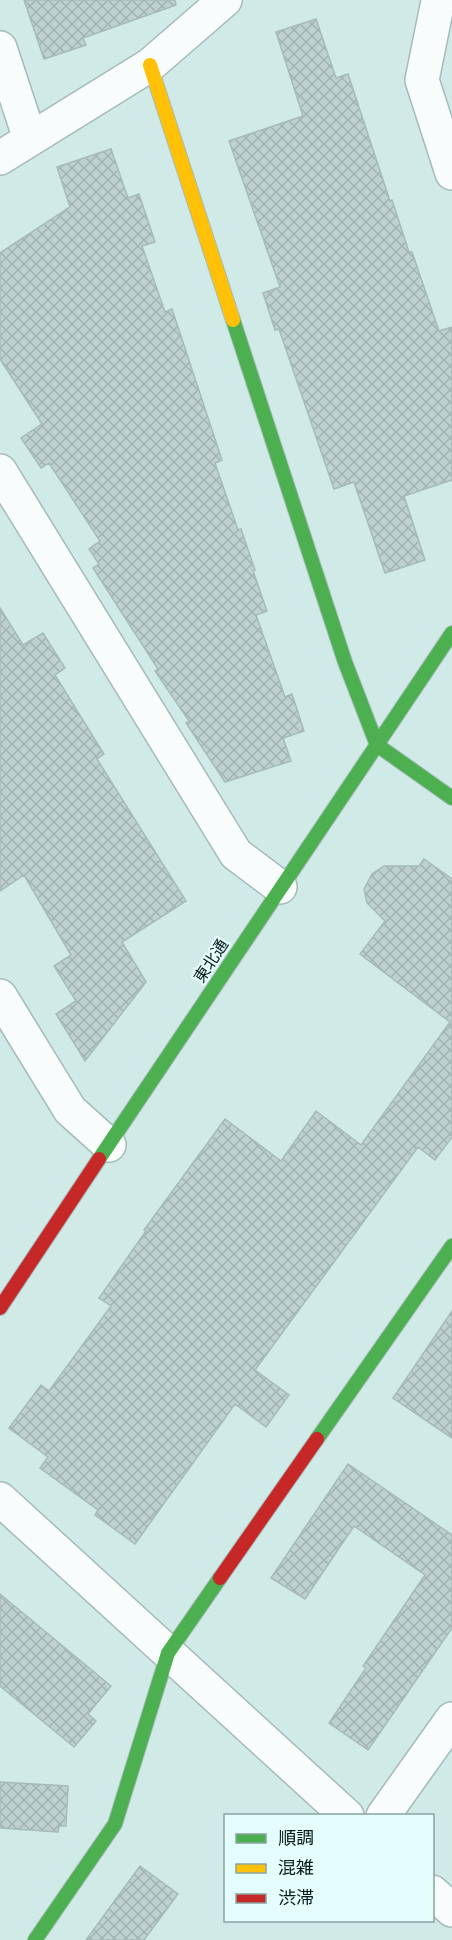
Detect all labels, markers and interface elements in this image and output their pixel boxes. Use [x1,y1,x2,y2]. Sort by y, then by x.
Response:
street label: 東北通 [190,936,232,986]
legend [224,1814,434,1922]
text: 順調 [278,1827,314,1849]
text: 混雑 [278,1857,314,1879]
text: 渋滞 [278,1887,314,1909]

